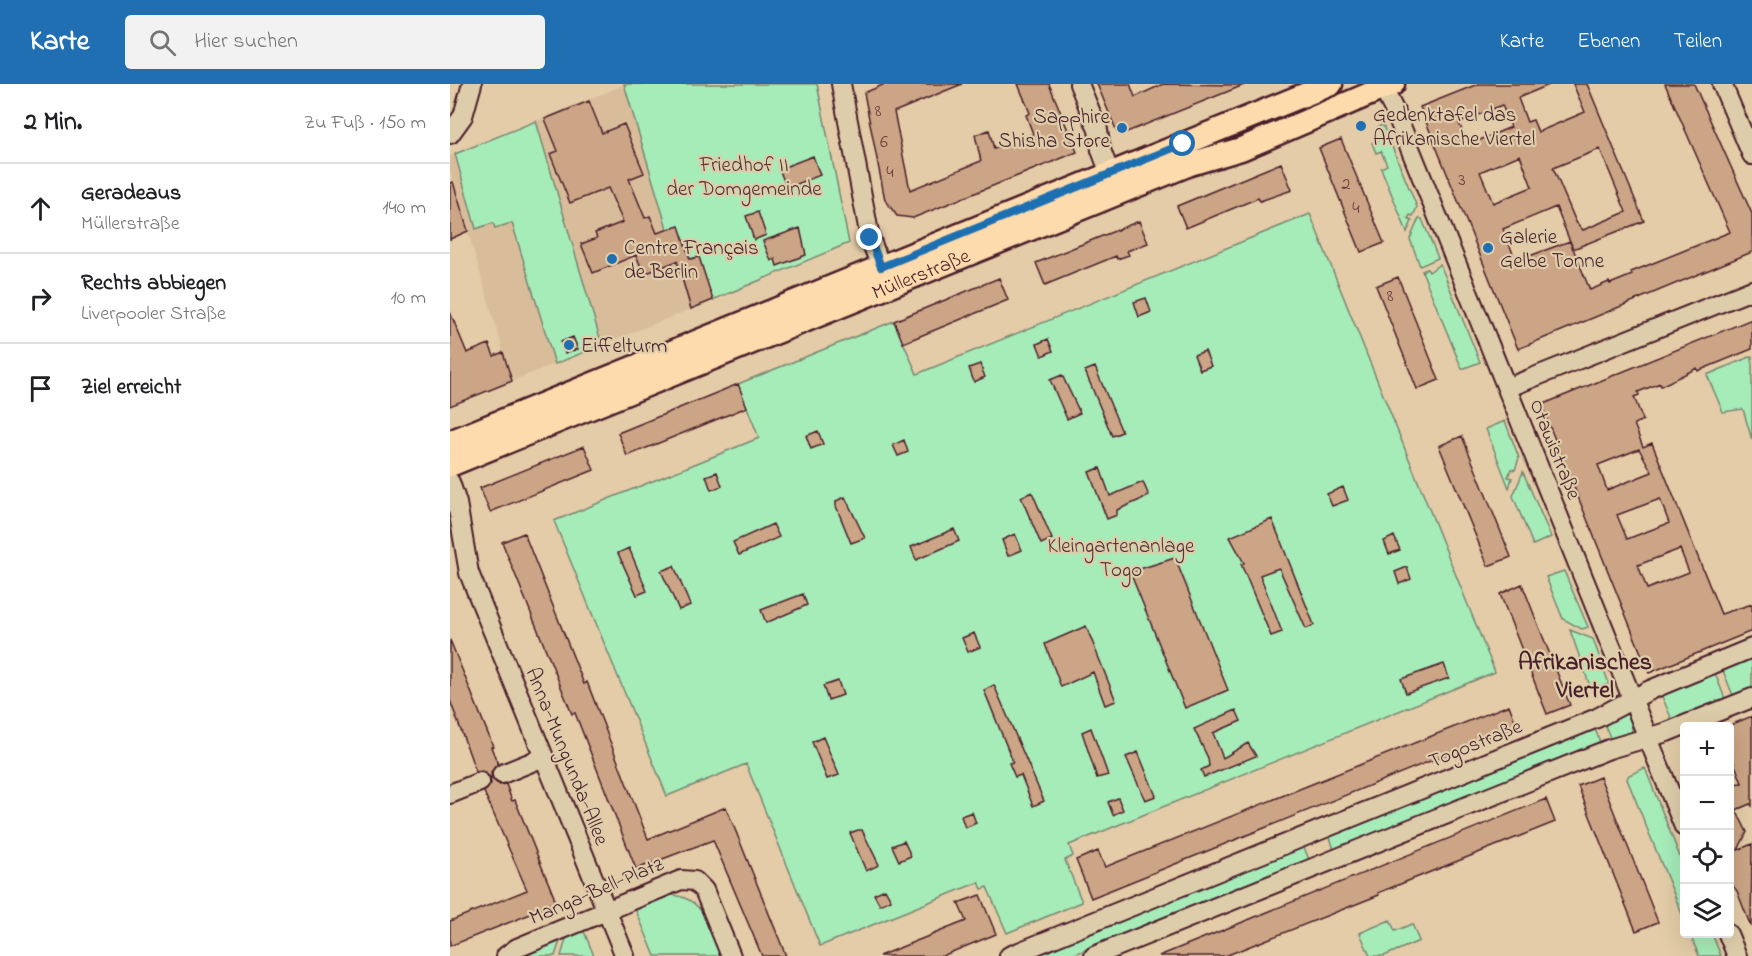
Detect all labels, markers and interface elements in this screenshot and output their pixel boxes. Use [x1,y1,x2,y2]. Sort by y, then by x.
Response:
search box [125,15,545,69]
text: Karte [30,22,89,63]
icon: search [146,26,179,59]
text: Hier suchen [194,26,298,58]
text: Karte [1500,27,1544,57]
text: Ebenen [1577,27,1640,57]
text: Teilen [1673,27,1722,57]
house number: 8 [875,99,882,125]
place label: Gedenktafel das Afrikanische Viertel [1373,101,1535,155]
place label: Sapphire Shisha Store [998,103,1111,157]
text: 2 Min. [24,104,82,142]
text: Zu Fuß · 150 m [304,109,426,138]
marker: Gedenktafel das Afrikanische Viertel [1354,119,1368,133]
marker: Sapphire Shisha Store [1115,121,1129,135]
house number: 6 [880,130,888,156]
route start [1169,130,1195,156]
park label: Friedhof II der Domgemeinde [666,151,822,207]
house number: 4 [886,160,894,186]
house number: 3 [1458,168,1466,194]
house number: 2 [1342,172,1351,198]
text: Geradeaus [81,178,181,210]
icon: ahead [24,192,57,225]
text: 140 m [382,194,426,223]
house number: 4 [1352,196,1360,222]
text: Müllerstraße [81,210,180,239]
place label: Galerie Gelbe Tonne [1500,223,1605,277]
route end [856,224,882,250]
place label: Centre Français de Berlin [624,234,759,288]
marker: Galerie Gelbe Tonne [1481,241,1495,255]
street label: Müllerstraße [868,242,976,309]
marker: Centre Français de Berlin [605,252,619,266]
text: Rechts abbiegen [81,268,226,300]
icon: right [24,282,57,315]
text: 10 m [390,284,426,313]
house number: 8 [1387,284,1394,310]
text: Liverpooler Straße [81,300,226,329]
place label: Eiffelturm [581,332,667,362]
marker: Eiffelturm [562,338,576,352]
icon: arrive [24,372,57,405]
text: Ziel erreicht [81,372,181,404]
street label: Otawistraße [1520,395,1588,505]
park label: Kleingartenanlage Togo [1048,532,1195,588]
district label: Afrikanisches Viertel [1518,646,1652,709]
street label: Anna-Mungunda-Allee [515,663,616,852]
street label: Togostraße [1424,712,1528,779]
map controls [1680,722,1734,938]
button: + [1680,722,1734,776]
button: − [1680,776,1734,830]
button: locate [1680,830,1734,884]
street label: Manga-Bell-Platz [525,850,670,935]
button: layers [1680,884,1734,938]

